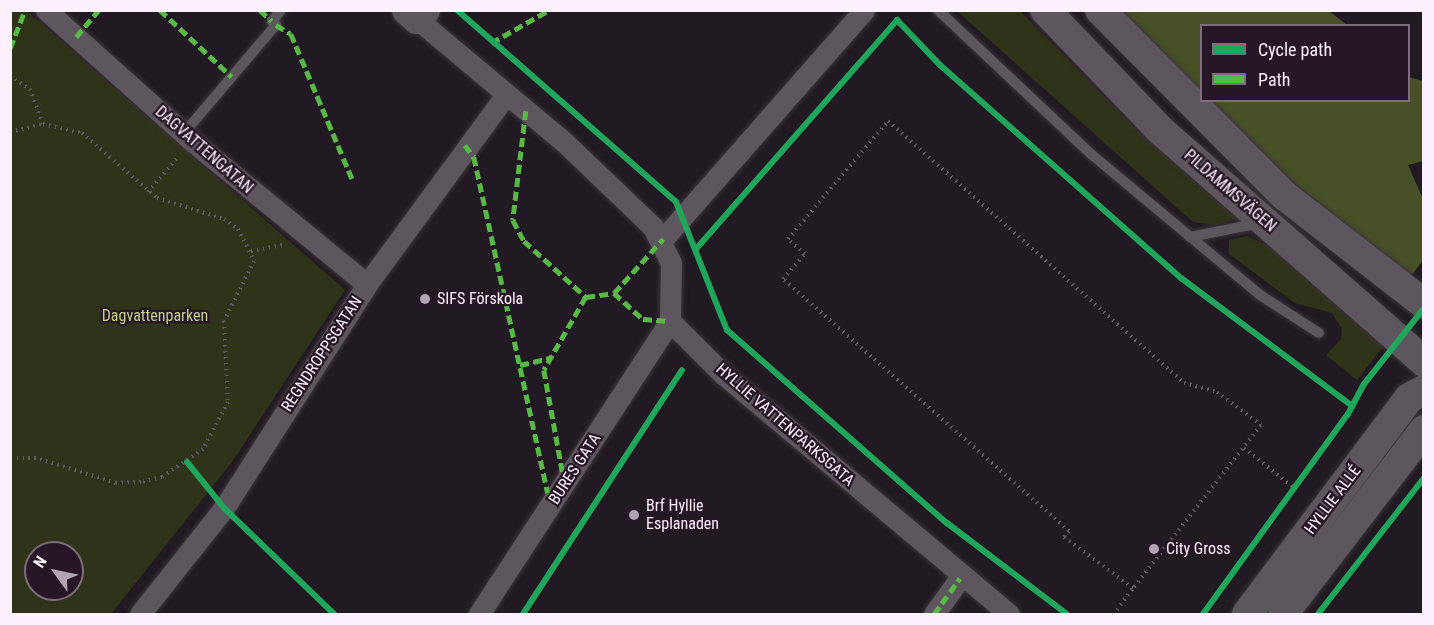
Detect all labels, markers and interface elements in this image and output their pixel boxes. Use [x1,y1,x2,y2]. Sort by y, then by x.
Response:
legend [1200,24,1410,102]
text: Cycle path [1258,39,1332,60]
text: Path [1258,69,1291,90]
street label: DAGVATTENGATAN [151,102,257,198]
street label: PILDAMMSVÄGEN [1180,146,1280,236]
place label: SIFS Förskola [437,289,523,309]
marker: SIFS Förskola [418,292,432,306]
street label: REGNDROPPSGATAN [278,293,366,415]
park label: Dagvattenparken [102,306,208,326]
street label: HYLLIE VATTENPARKSGATA [712,360,858,490]
street label: BURES GATA [545,430,605,508]
street label: HYLLIE ALLÉ [1301,462,1365,538]
place label: Brf Hyllie Esplanaden [646,496,719,534]
marker: Brf Hyllie Esplanaden [627,508,641,522]
place label: City Gross [1166,539,1231,559]
north arrow [24,541,84,601]
marker: City Gross [1147,542,1161,556]
text: N [30,553,51,571]

